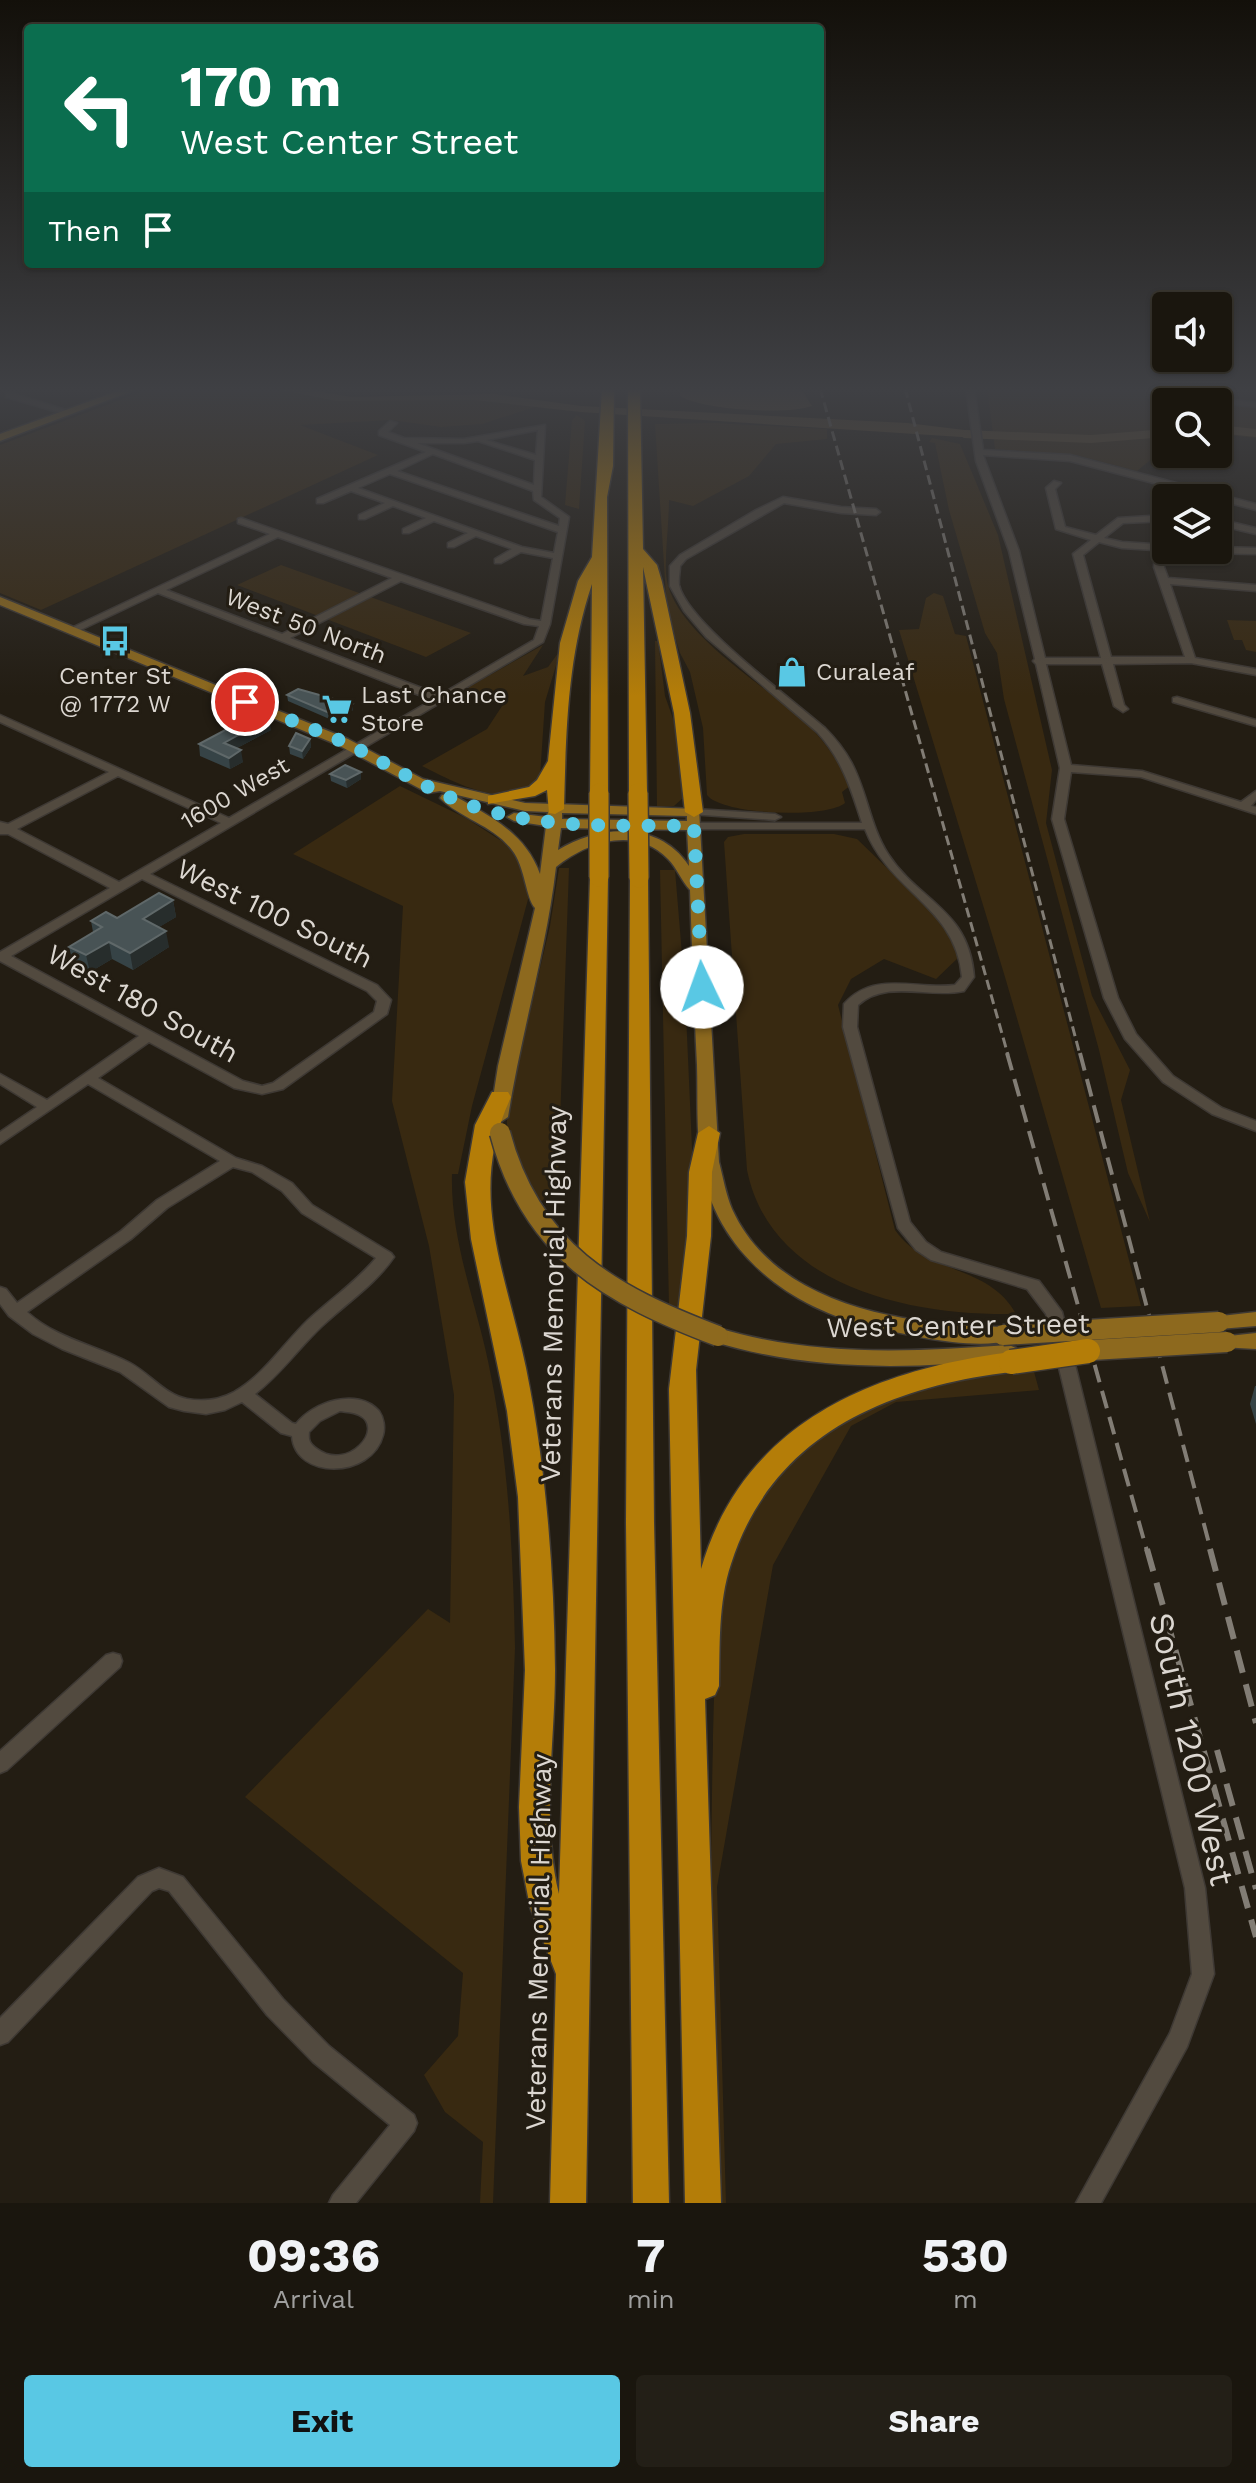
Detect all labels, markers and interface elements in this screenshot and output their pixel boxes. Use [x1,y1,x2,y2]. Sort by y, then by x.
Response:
text: 170 m [180,54,342,120]
icon: left [48,56,152,160]
text: West Center Street [180,121,518,163]
icon: arrive [136,208,180,252]
text: Then [48,213,120,248]
map controls [1152,292,1232,564]
button: sound [1152,292,1232,372]
button: search [1152,388,1232,468]
button: layers [1152,484,1232,564]
street label: West 50 North [222,582,390,670]
bus stop icon: Center St @ 1772 W [98,624,132,658]
shop icon: Curaleaf [775,655,809,689]
place label: Curaleaf [816,658,915,686]
place label: Center St @ 1772 W [59,662,171,718]
pin [211,668,279,736]
icon: arrive [223,680,267,724]
place label: Last Chance Store [361,681,507,737]
supermarket icon: Last Chance Store [320,692,354,726]
street label: 1600 West [176,751,294,835]
street label: West 100 South [171,852,378,975]
street label: West 180 South [41,937,244,1070]
position arrow [660,945,744,1029]
street label: Veterans Memorial Highway [534,1105,573,1483]
street label: West Center Street [826,1307,1090,1344]
street label: South 1200 West [1141,1609,1243,1889]
street label: Veterans Memorial Highway [519,1753,558,2131]
text: 09:36 [247,2227,380,2284]
text: 7 [636,2227,665,2284]
text: 530 [922,2227,1009,2284]
text: Arrival [273,2284,354,2314]
text: min [627,2284,675,2314]
text: m [953,2284,978,2314]
button: Exit [24,2375,620,2467]
button: Share [636,2375,1232,2467]

